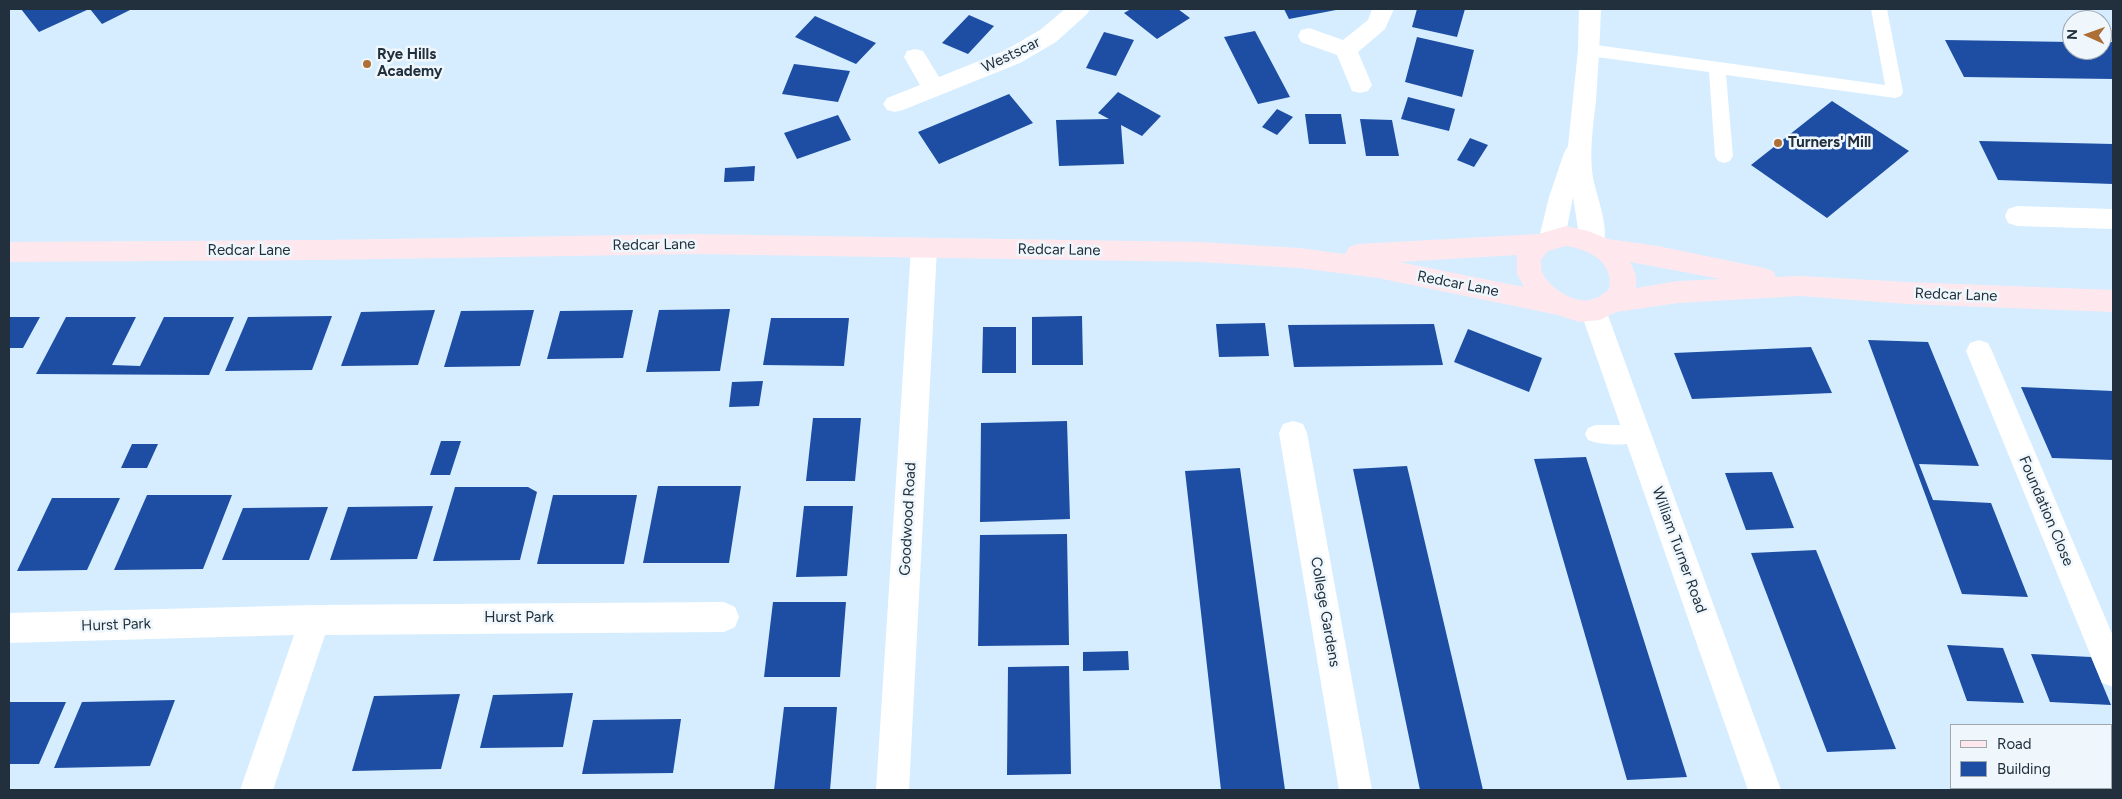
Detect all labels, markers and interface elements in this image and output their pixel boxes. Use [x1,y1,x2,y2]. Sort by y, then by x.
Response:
north arrow [2062,10,2112,60]
text: N [2064,29,2081,40]
street label: Westscar [979,33,1043,77]
place label: Rye Hills Academy [377,46,442,81]
marker: Rye Hills Academy [361,58,373,70]
place label: Turners' Mill [1788,134,1871,152]
marker: Turners' Mill [1772,137,1784,149]
street label: Redcar Lane [612,235,696,255]
street label: Redcar Lane [1017,240,1101,260]
street label: Redcar Lane [208,242,290,260]
street label: Redcar Lane [1416,267,1500,301]
street label: Redcar Lane [1914,285,1998,305]
street label: Foundation Close [2015,453,2077,569]
street label: Goodwood Road [896,462,920,576]
street label: William Turner Road [1648,484,1710,616]
street label: College Gardens [1306,556,1344,668]
street label: Hurst Park [484,609,554,627]
street label: Hurst Park [81,615,151,635]
legend [1950,724,2112,789]
text: Road [1997,735,2032,753]
text: Building [1997,760,2051,778]

